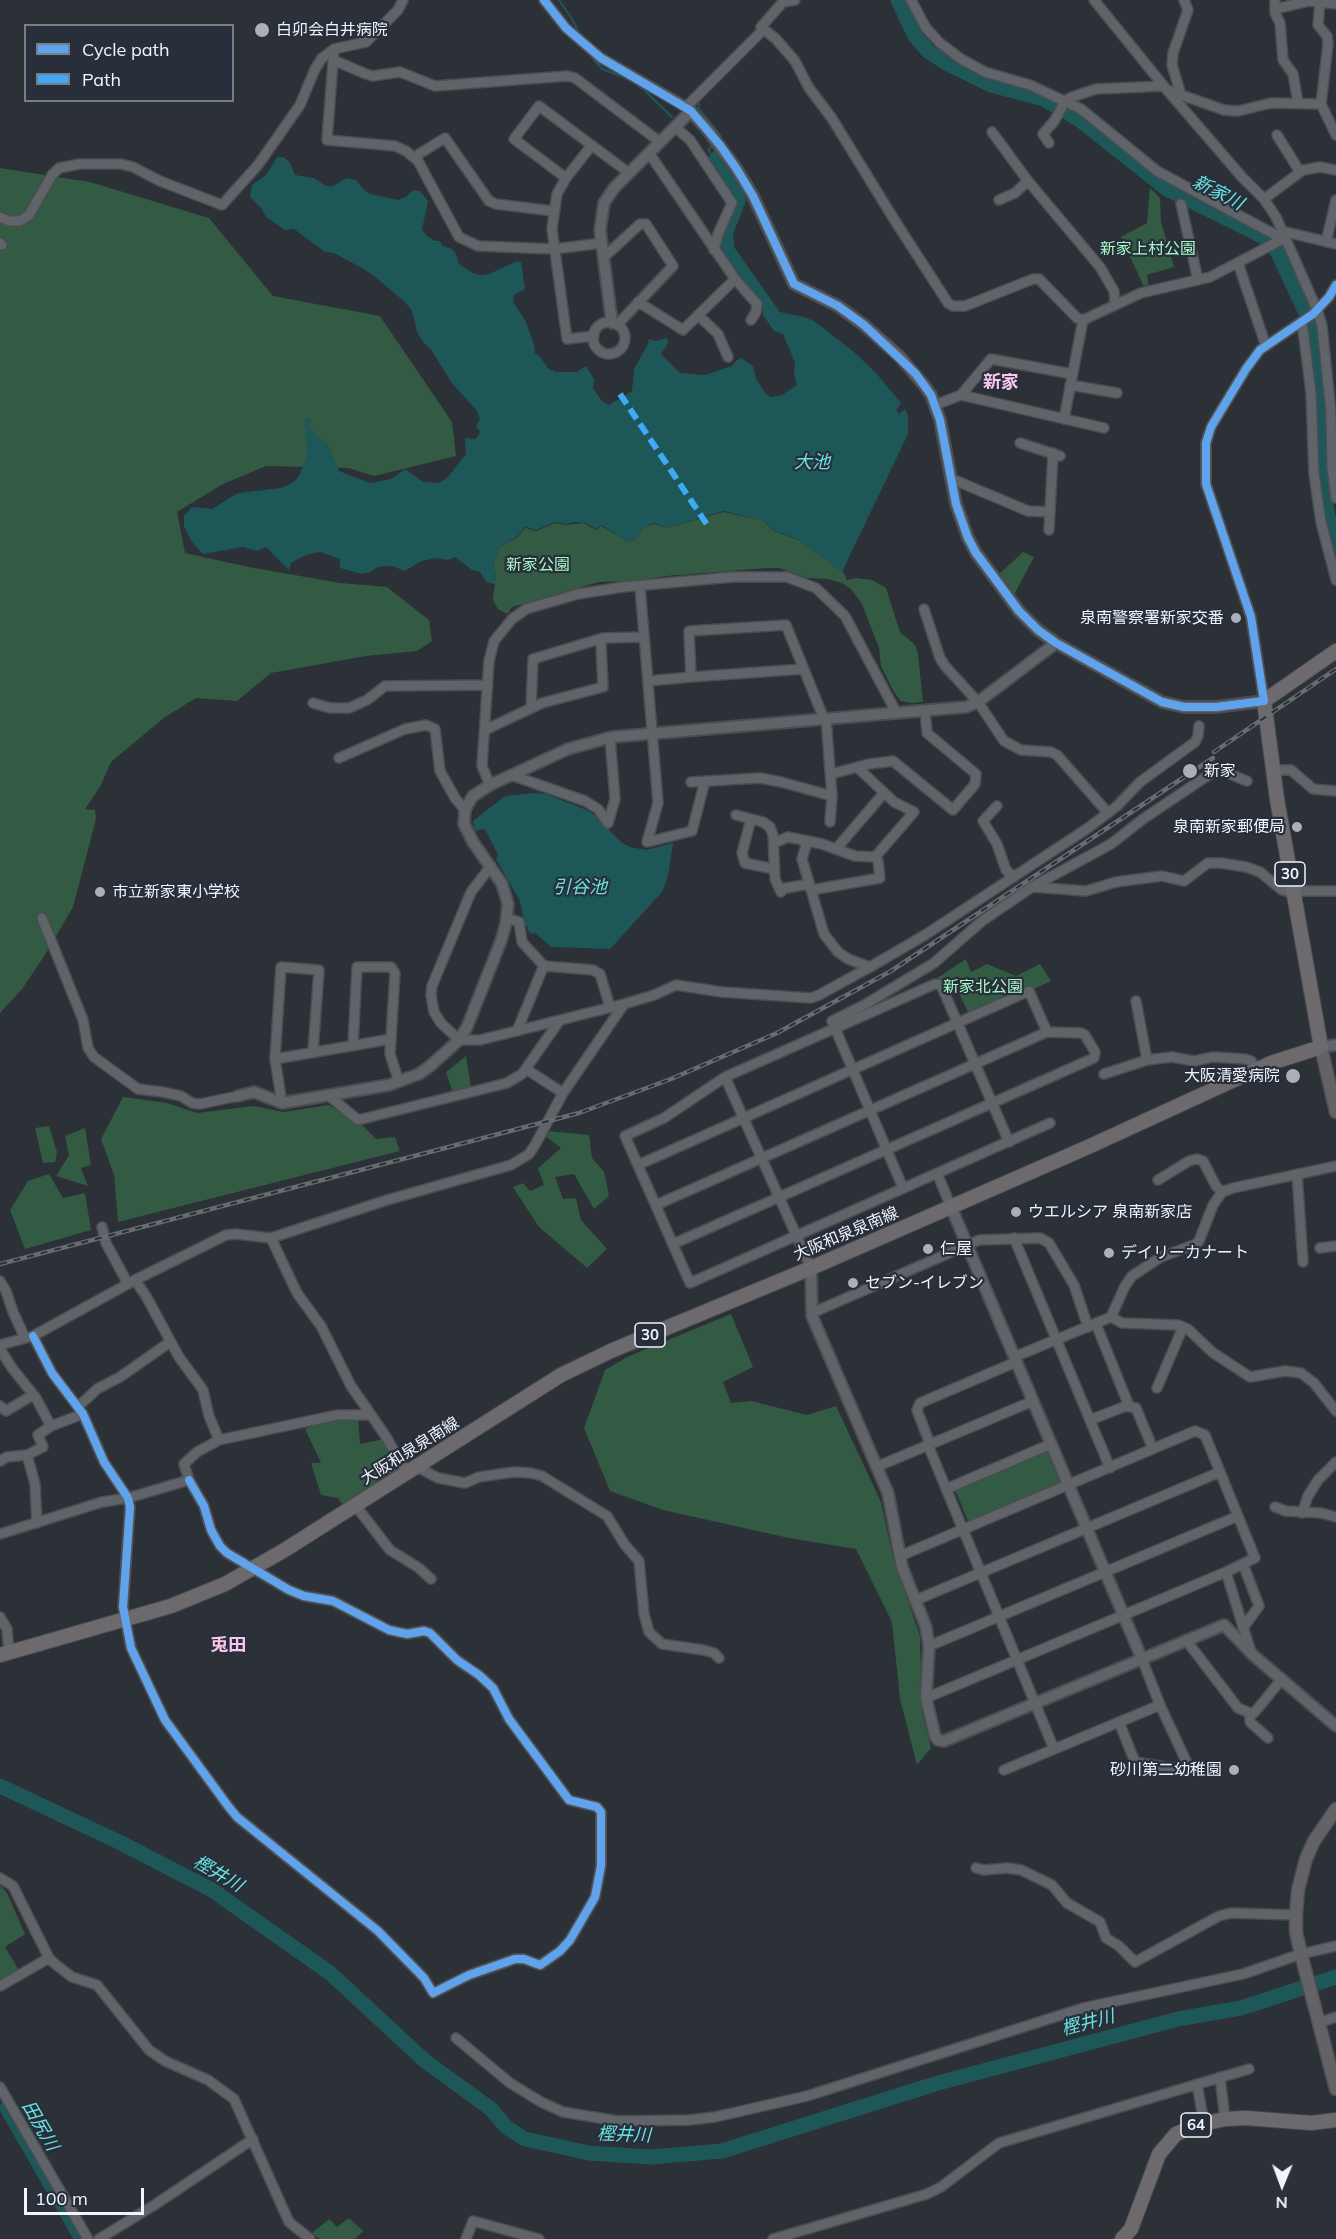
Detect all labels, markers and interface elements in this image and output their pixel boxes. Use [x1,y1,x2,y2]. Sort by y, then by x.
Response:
place label: 白卯会白井病院 [276,20,388,40]
marker: 白卯会白井病院 [253,21,271,39]
legend [24,24,234,102]
text: Cycle path [82,38,169,61]
text: Path [82,68,121,91]
water label: 新家川 [1189,171,1247,215]
park label: 新家上村公園 [1100,239,1196,259]
district label: 新家 [983,372,1019,394]
water label: 大池 [794,452,830,474]
park label: 新家公園 [506,555,570,575]
place label: 泉南警察署新家交番 [1080,608,1224,628]
marker: 泉南警察署新家交番 [1229,611,1243,625]
place label: 新家 [1204,761,1236,781]
marker: 新家 [1181,762,1199,780]
place label: 泉南新家郵便局 [1173,817,1285,837]
marker: 泉南新家郵便局 [1290,820,1304,834]
road number: 30 [1275,862,1305,886]
water label: 引谷池 [553,877,607,899]
place label: 市立新家東小学校 [112,882,240,902]
marker: 市立新家東小学校 [93,885,107,899]
park label: 新家北公園 [943,977,1023,997]
place label: 大阪清愛病院 [1184,1066,1280,1086]
marker: 大阪清愛病院 [1284,1067,1302,1085]
place label: ウエルシア 泉南新家店 [1028,1202,1192,1222]
street label: 大阪和泉泉南線 [791,1203,901,1265]
marker: ウエルシア 泉南新家店 [1009,1205,1023,1219]
place label: 仁屋 [940,1239,972,1259]
marker: 仁屋 [921,1242,935,1256]
place label: デイリーカナート [1121,1243,1249,1263]
marker: デイリーカナート [1102,1246,1116,1260]
place label: セブン-イレブン [865,1273,984,1293]
marker: セブン-イレブン [846,1276,860,1290]
road number: 30 [635,1323,665,1347]
street label: 大阪和泉泉南線 [357,1413,463,1489]
district label: 兎田 [210,1635,246,1657]
place label: 砂川第二幼稚園 [1110,1760,1222,1780]
marker: 砂川第二幼稚園 [1227,1763,1241,1777]
water label: 樫井川 [189,1851,247,1897]
water label: 樫井川 [1059,2006,1117,2040]
water label: 田尻川 [17,2097,63,2155]
road number: 64 [1181,2113,1211,2137]
water label: 樫井川 [597,2123,651,2147]
north arrow [1252,2155,1312,2215]
scale bar [27,2176,147,2214]
text: 100 m [35,2187,88,2210]
text: N [1275,2193,1288,2213]

